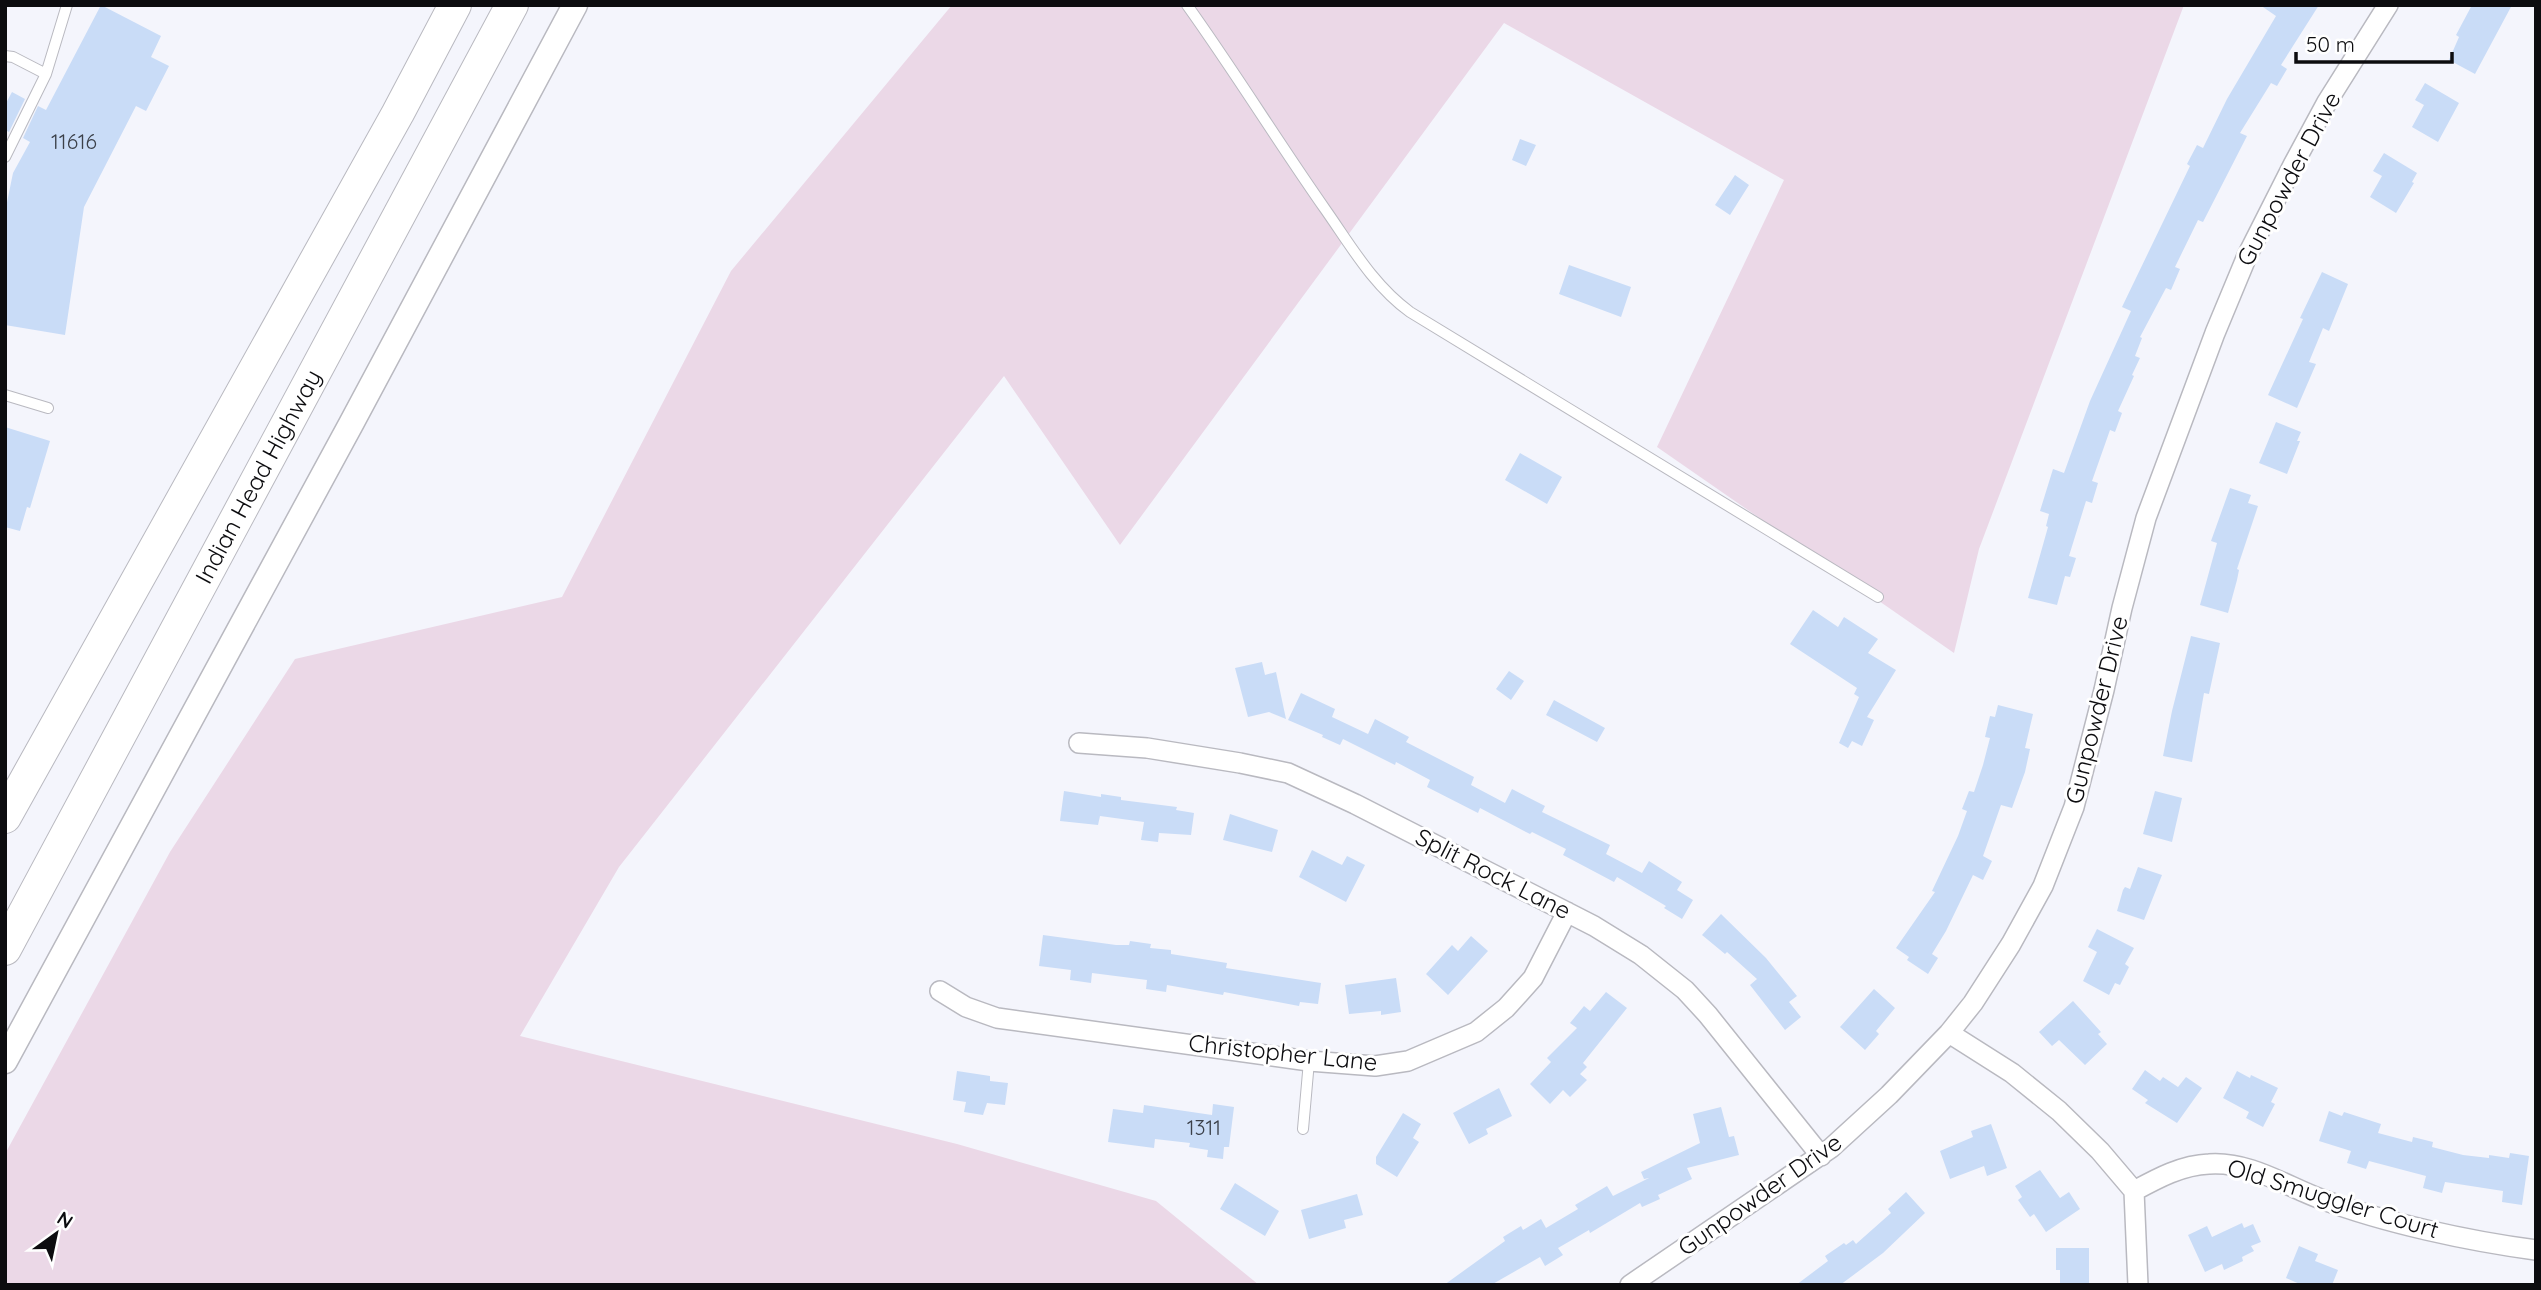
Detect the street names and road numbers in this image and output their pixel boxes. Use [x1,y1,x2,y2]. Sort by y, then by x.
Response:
street label: Gunpowder Drive [2230,86,2347,271]
street label: Indian Head Highway [188,364,327,588]
street label: Gunpowder Drive [2058,613,2134,807]
street label: Split Rock Lane [1411,821,1576,925]
street label: Christopher Lane [1187,1027,1379,1077]
street label: Gunpowder Drive [1672,1127,1847,1262]
street label: Old Smuggler Court [2224,1152,2443,1244]

